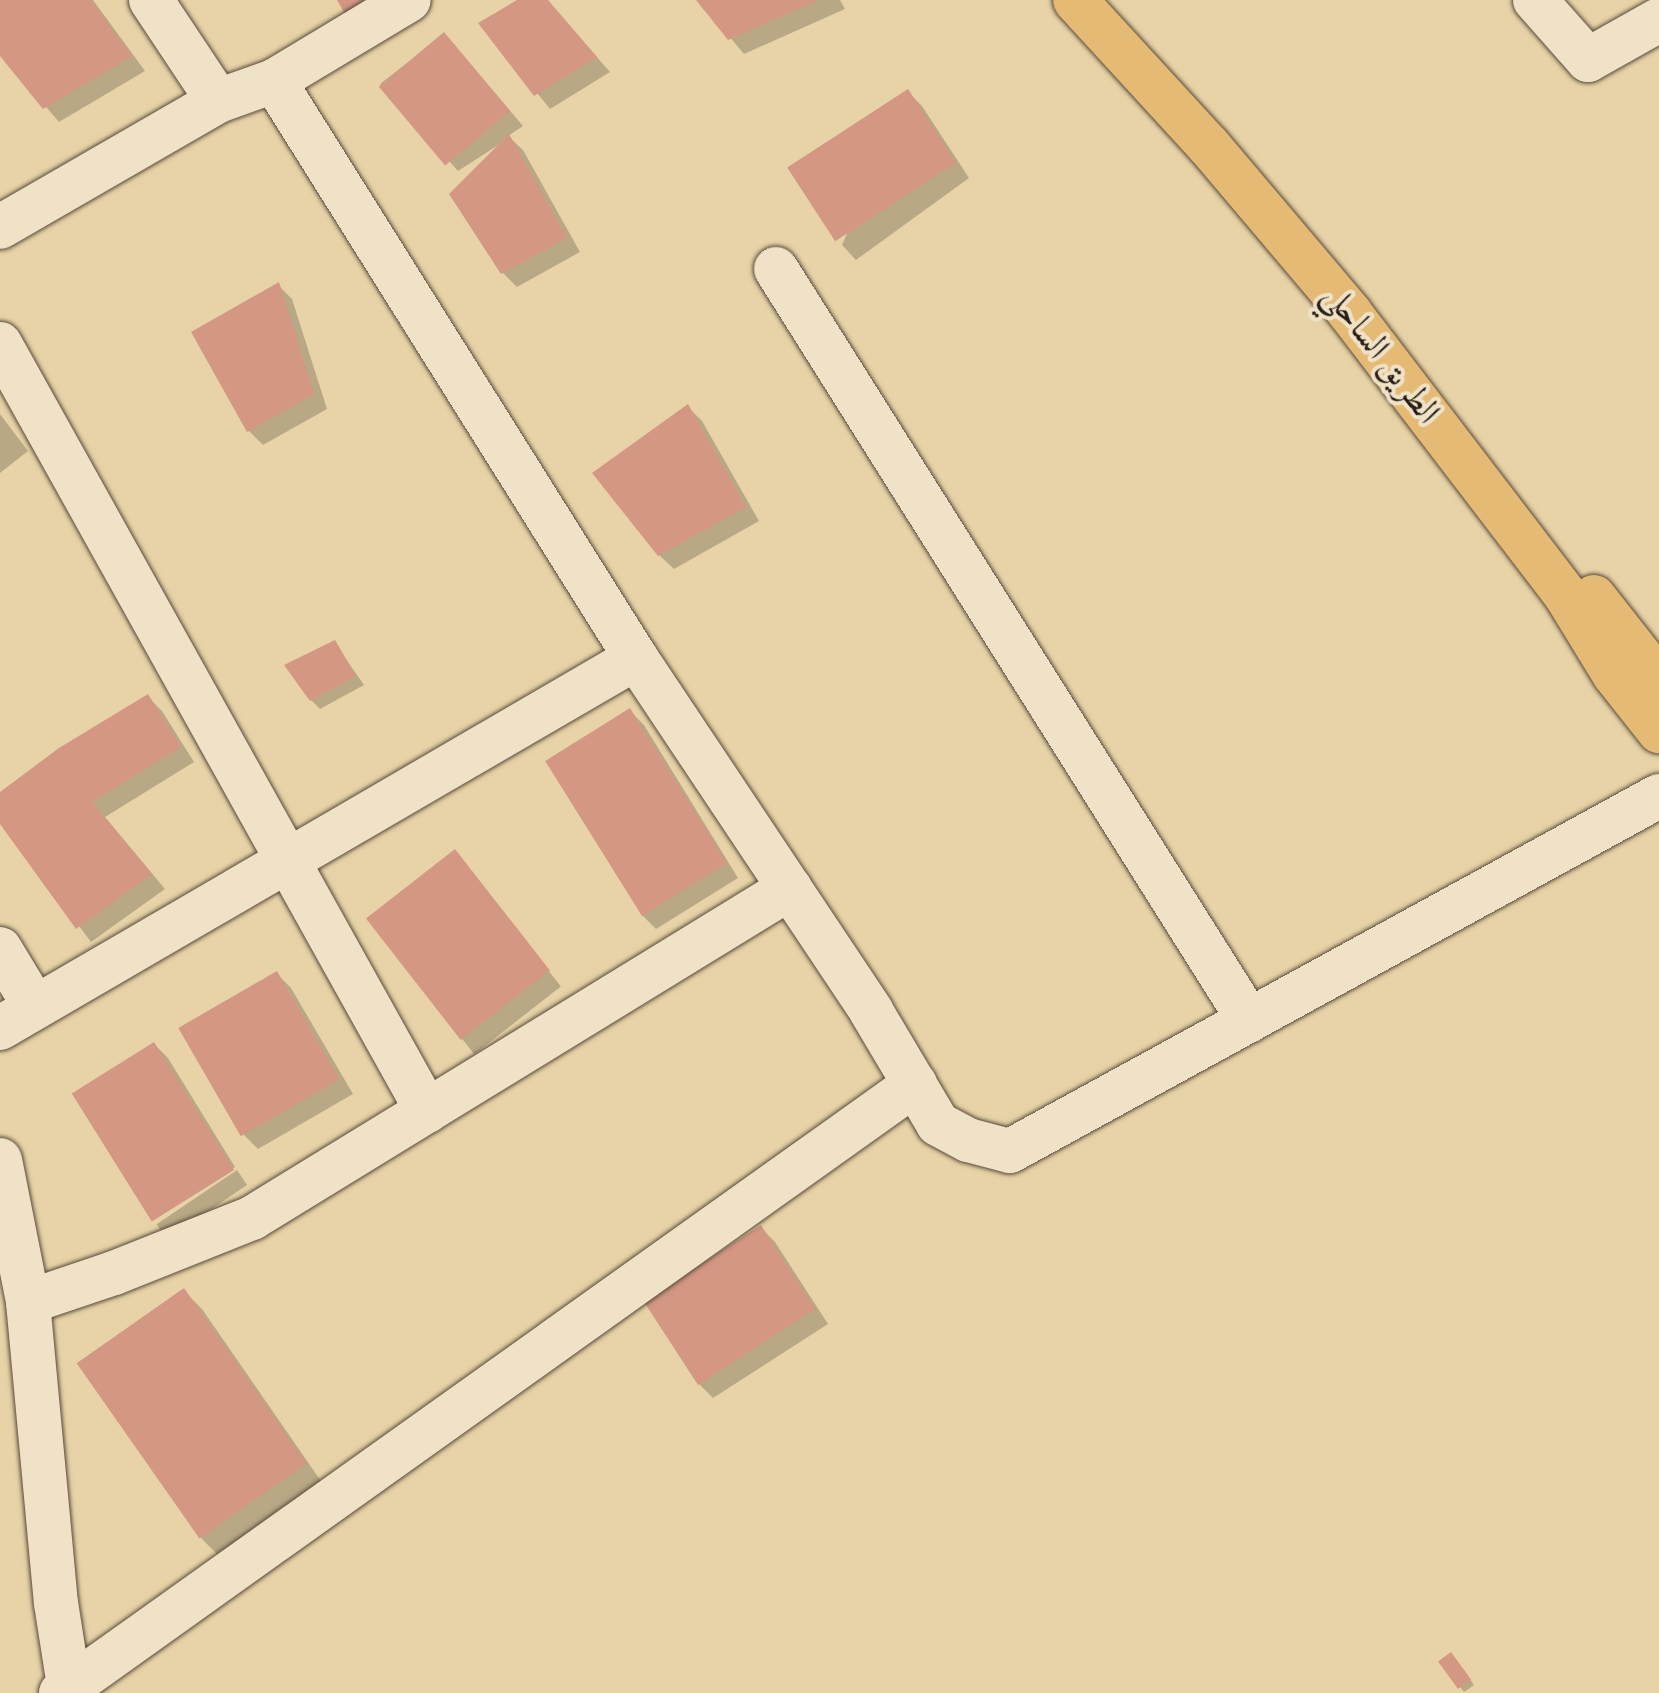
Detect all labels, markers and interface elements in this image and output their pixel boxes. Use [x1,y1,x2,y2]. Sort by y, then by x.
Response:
street label: الطريق الساحلي [1313,277,1447,433]

